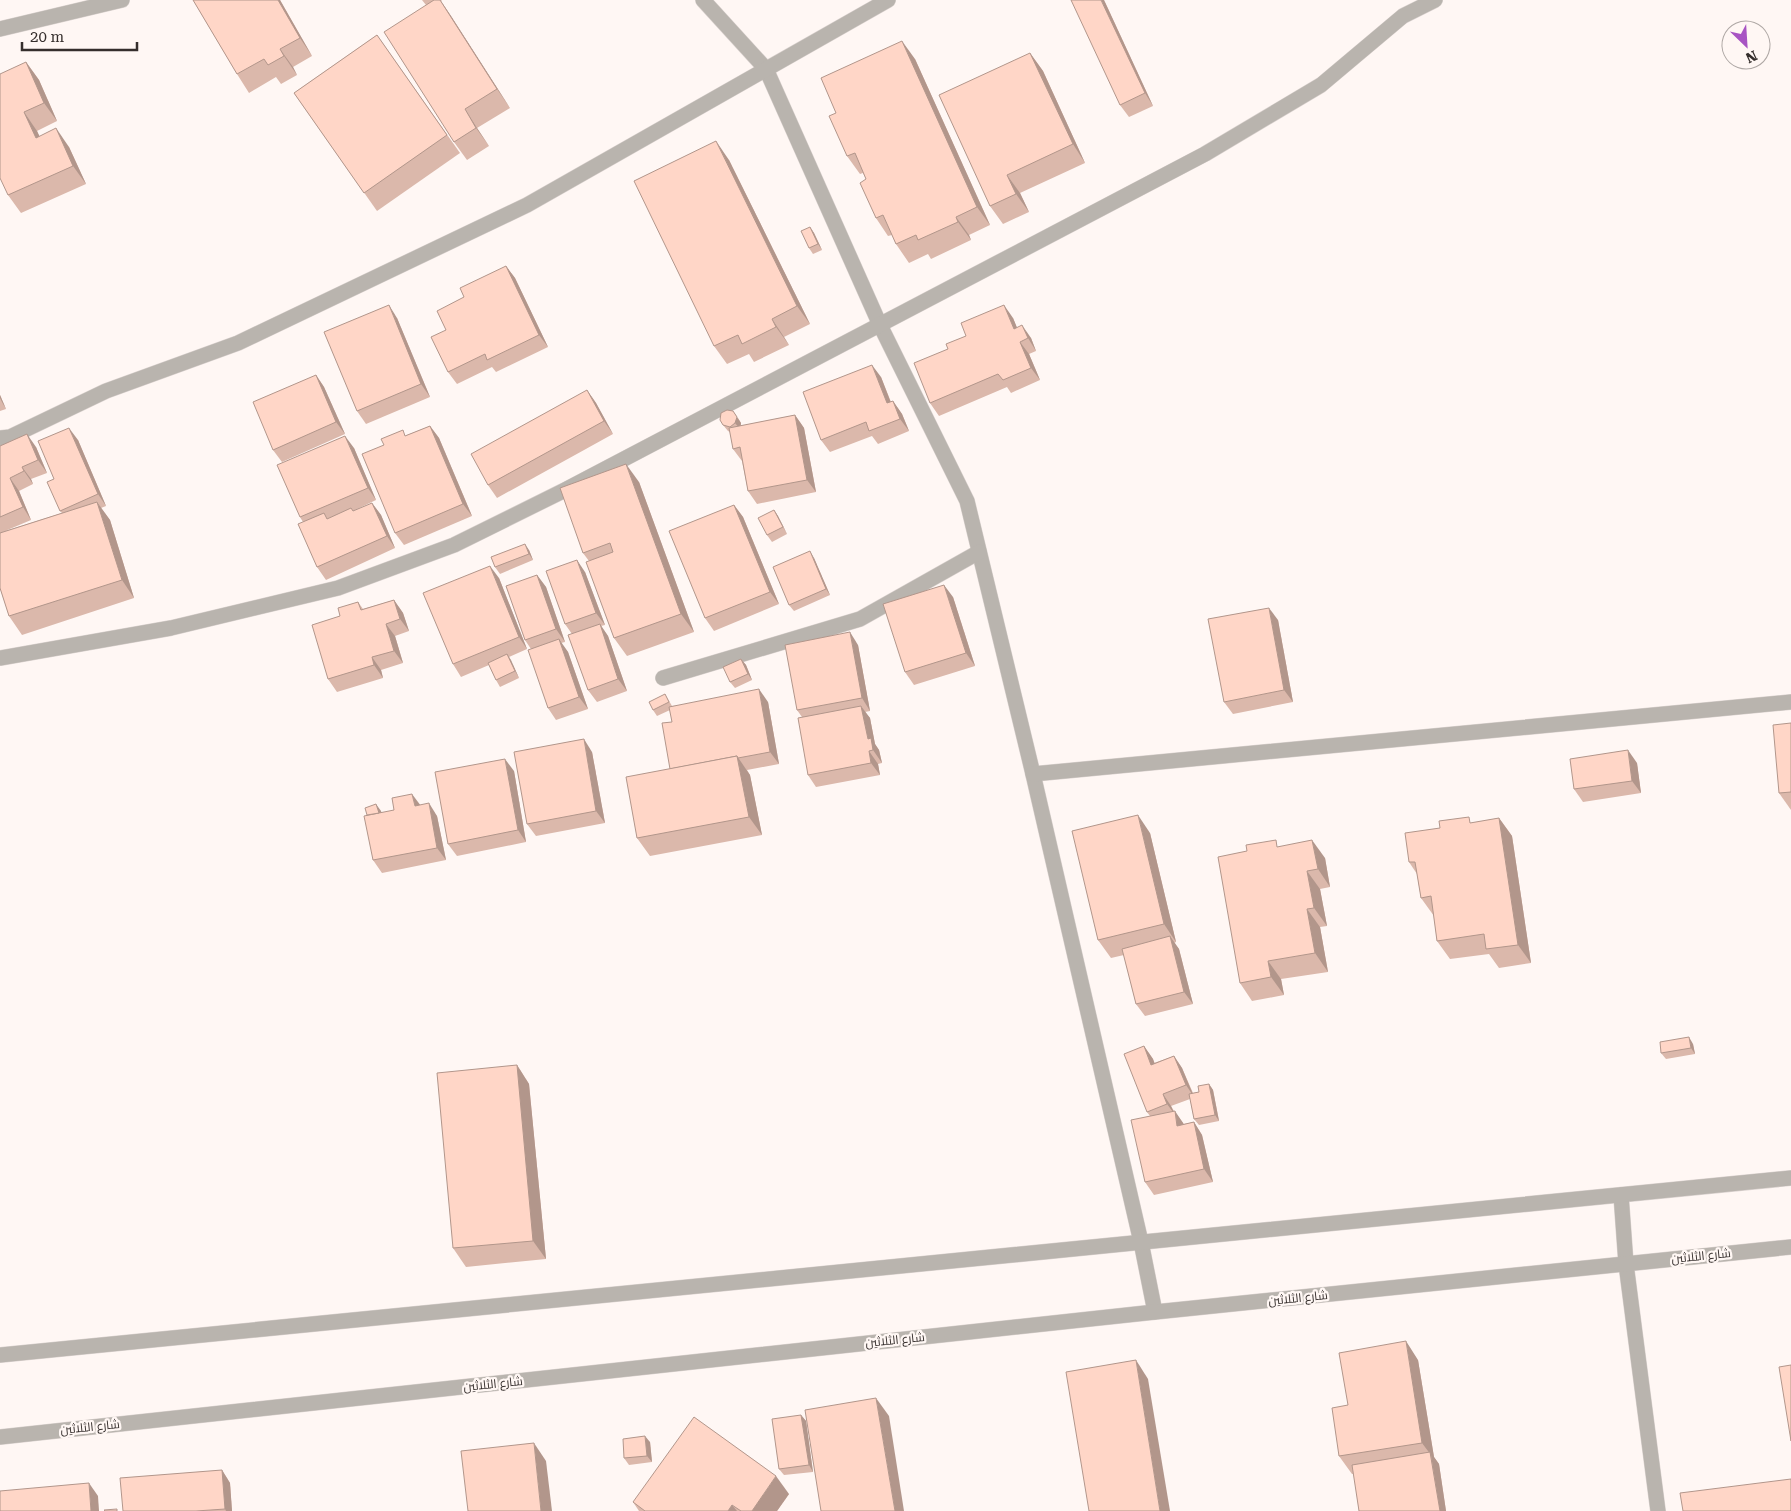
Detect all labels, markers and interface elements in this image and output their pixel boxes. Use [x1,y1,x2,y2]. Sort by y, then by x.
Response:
scale bar [22,20,138,52]
north arrow [1721,20,1771,70]
text: 20 m [30,28,65,46]
text: N [1743,47,1760,66]
street label: شارع الثلاثين [1671,1246,1731,1267]
street label: شارع الثلاثين [1268,1288,1328,1309]
street label: شارع الثلاثين [865,1330,925,1351]
street label: شارع الثلاثين [463,1374,523,1395]
street label: شارع الثلاثين [60,1417,120,1438]

